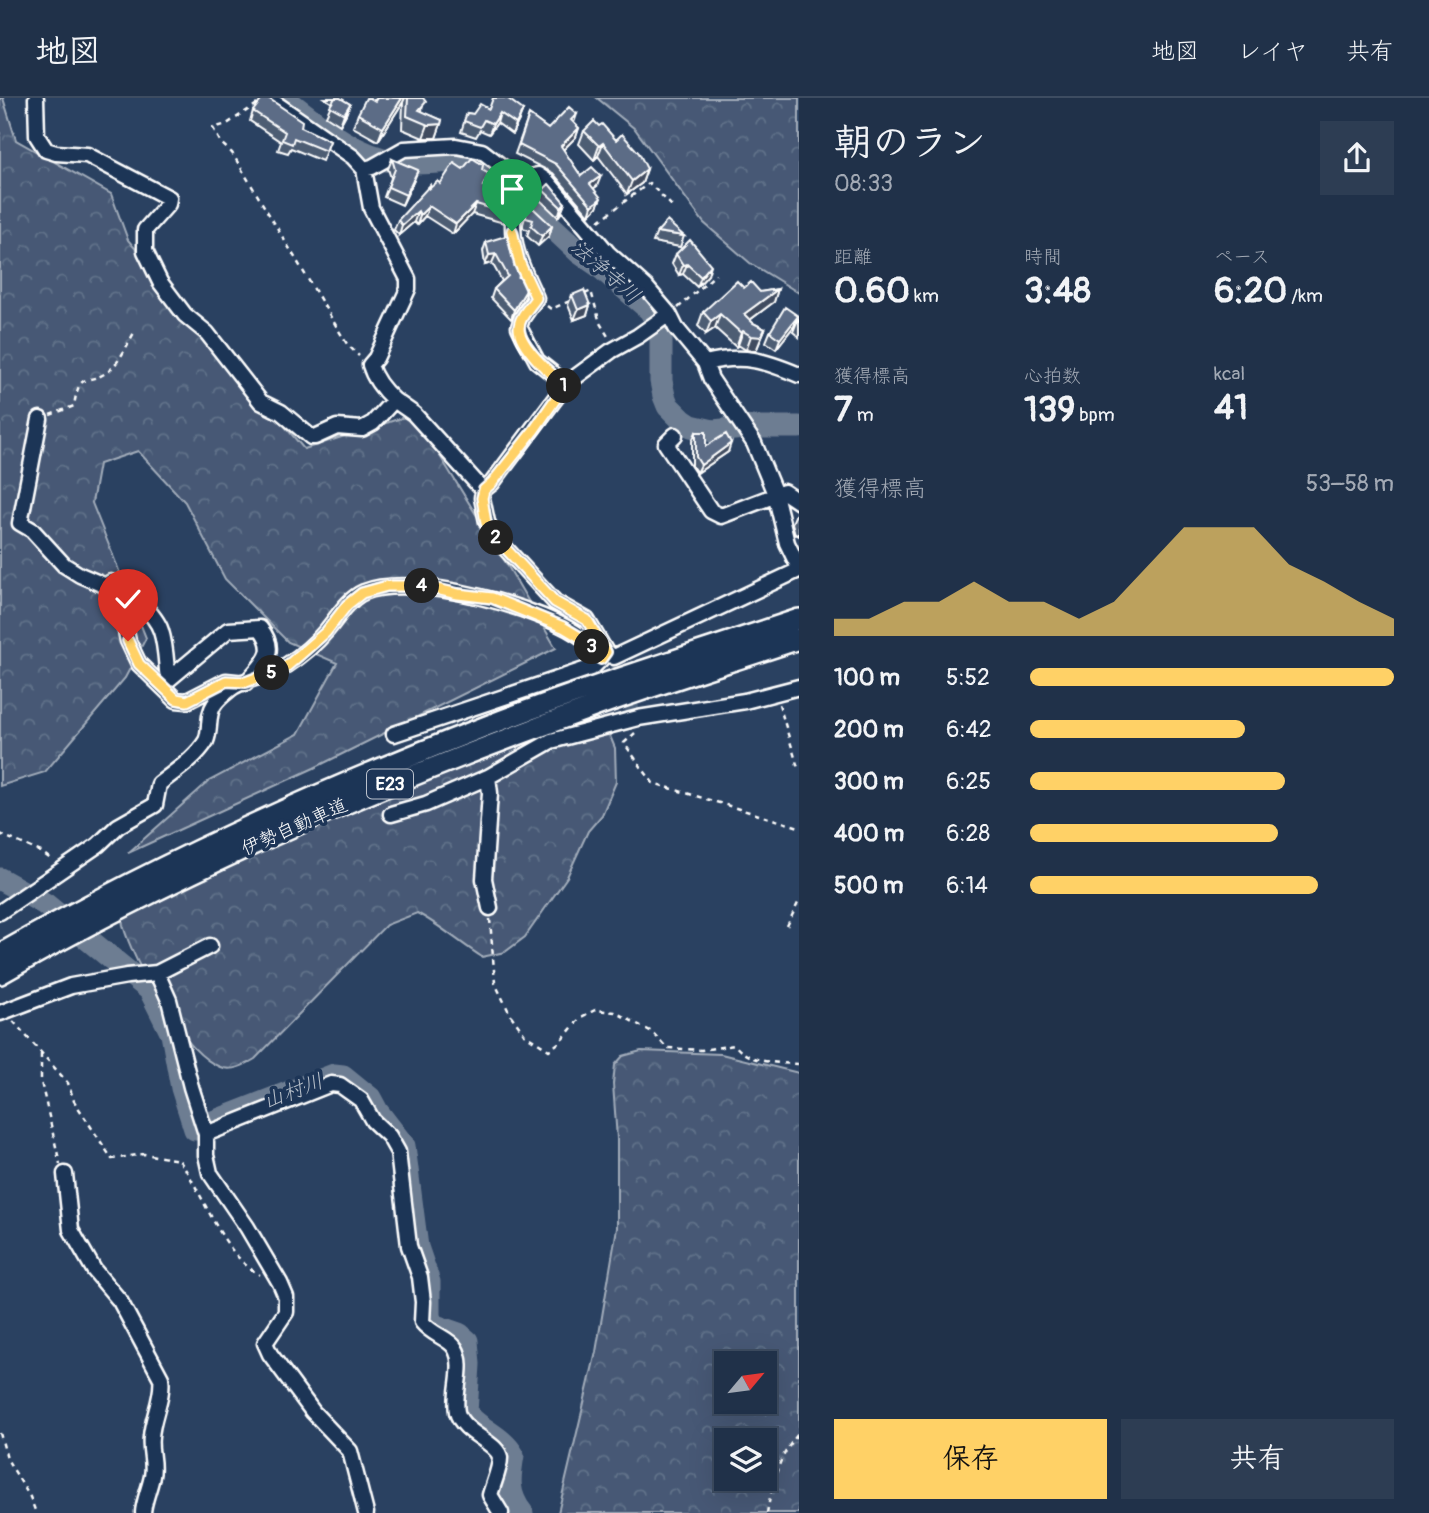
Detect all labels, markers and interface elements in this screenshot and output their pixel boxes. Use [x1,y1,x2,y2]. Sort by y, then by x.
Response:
text: 地図 [35,31,101,72]
text: 地図 [1151,37,1199,66]
text: レイヤ [1237,37,1308,66]
text: 共有 [1346,37,1394,66]
text: 朝のラン [834,119,986,167]
button: share [1320,121,1394,195]
pin [482,159,542,231]
text: 08:33 [834,169,893,198]
icon: arrive [493,170,531,208]
water label: 法浄寺川 [565,234,646,309]
text: 距離 [834,245,872,269]
text: 時間 [1024,245,1062,269]
text: ペース [1214,245,1270,269]
text: 0.60 [834,269,910,313]
text: 3:48 [1024,269,1091,313]
text: 6:20 [1214,269,1287,313]
text: km [910,284,939,308]
text: /km [1287,284,1323,308]
text: kcal [1214,362,1245,386]
text: 獲得標高 [834,364,910,388]
text: 心拍数 [1024,364,1081,388]
pin: 1 [546,368,582,404]
text: 1 [560,373,567,397]
text: 41 [1214,386,1248,430]
text: 7 [834,388,853,432]
text: 139 [1024,388,1075,432]
text: m [853,403,874,427]
text: bpm [1075,403,1115,427]
text: 53–58 m [1306,469,1394,498]
text: 獲得標高 [834,474,926,503]
pin: 2 [478,520,514,556]
text: 2 [490,525,501,549]
pin: 4 [404,568,440,603]
pin [98,569,158,641]
text: 4 [416,573,427,597]
icon: check [109,580,147,618]
pin: 3 [574,630,610,664]
text: 3 [586,634,597,658]
pin: 5 [254,656,290,690]
text: 5 [266,660,277,684]
text: 100 m [834,663,900,692]
text: 5:52 [946,663,990,692]
text: 200 m [834,715,904,744]
text: 6:42 [946,715,992,744]
text: 300 m [834,767,904,796]
text: 6:25 [946,767,991,796]
road number: E23 [367,770,413,798]
street label: 伊勢自動車道 [237,793,351,861]
text: 400 m [834,819,904,848]
text: 6:28 [946,819,990,848]
text: 500 m [834,871,903,900]
text: 6:14 [946,871,988,900]
water label: 山村川 [259,1068,327,1115]
north arrow [714,1351,777,1414]
map controls [714,1351,777,1491]
button: 保存 [834,1419,1107,1499]
button: 共有 [1121,1419,1394,1499]
button: layers [714,1428,777,1491]

